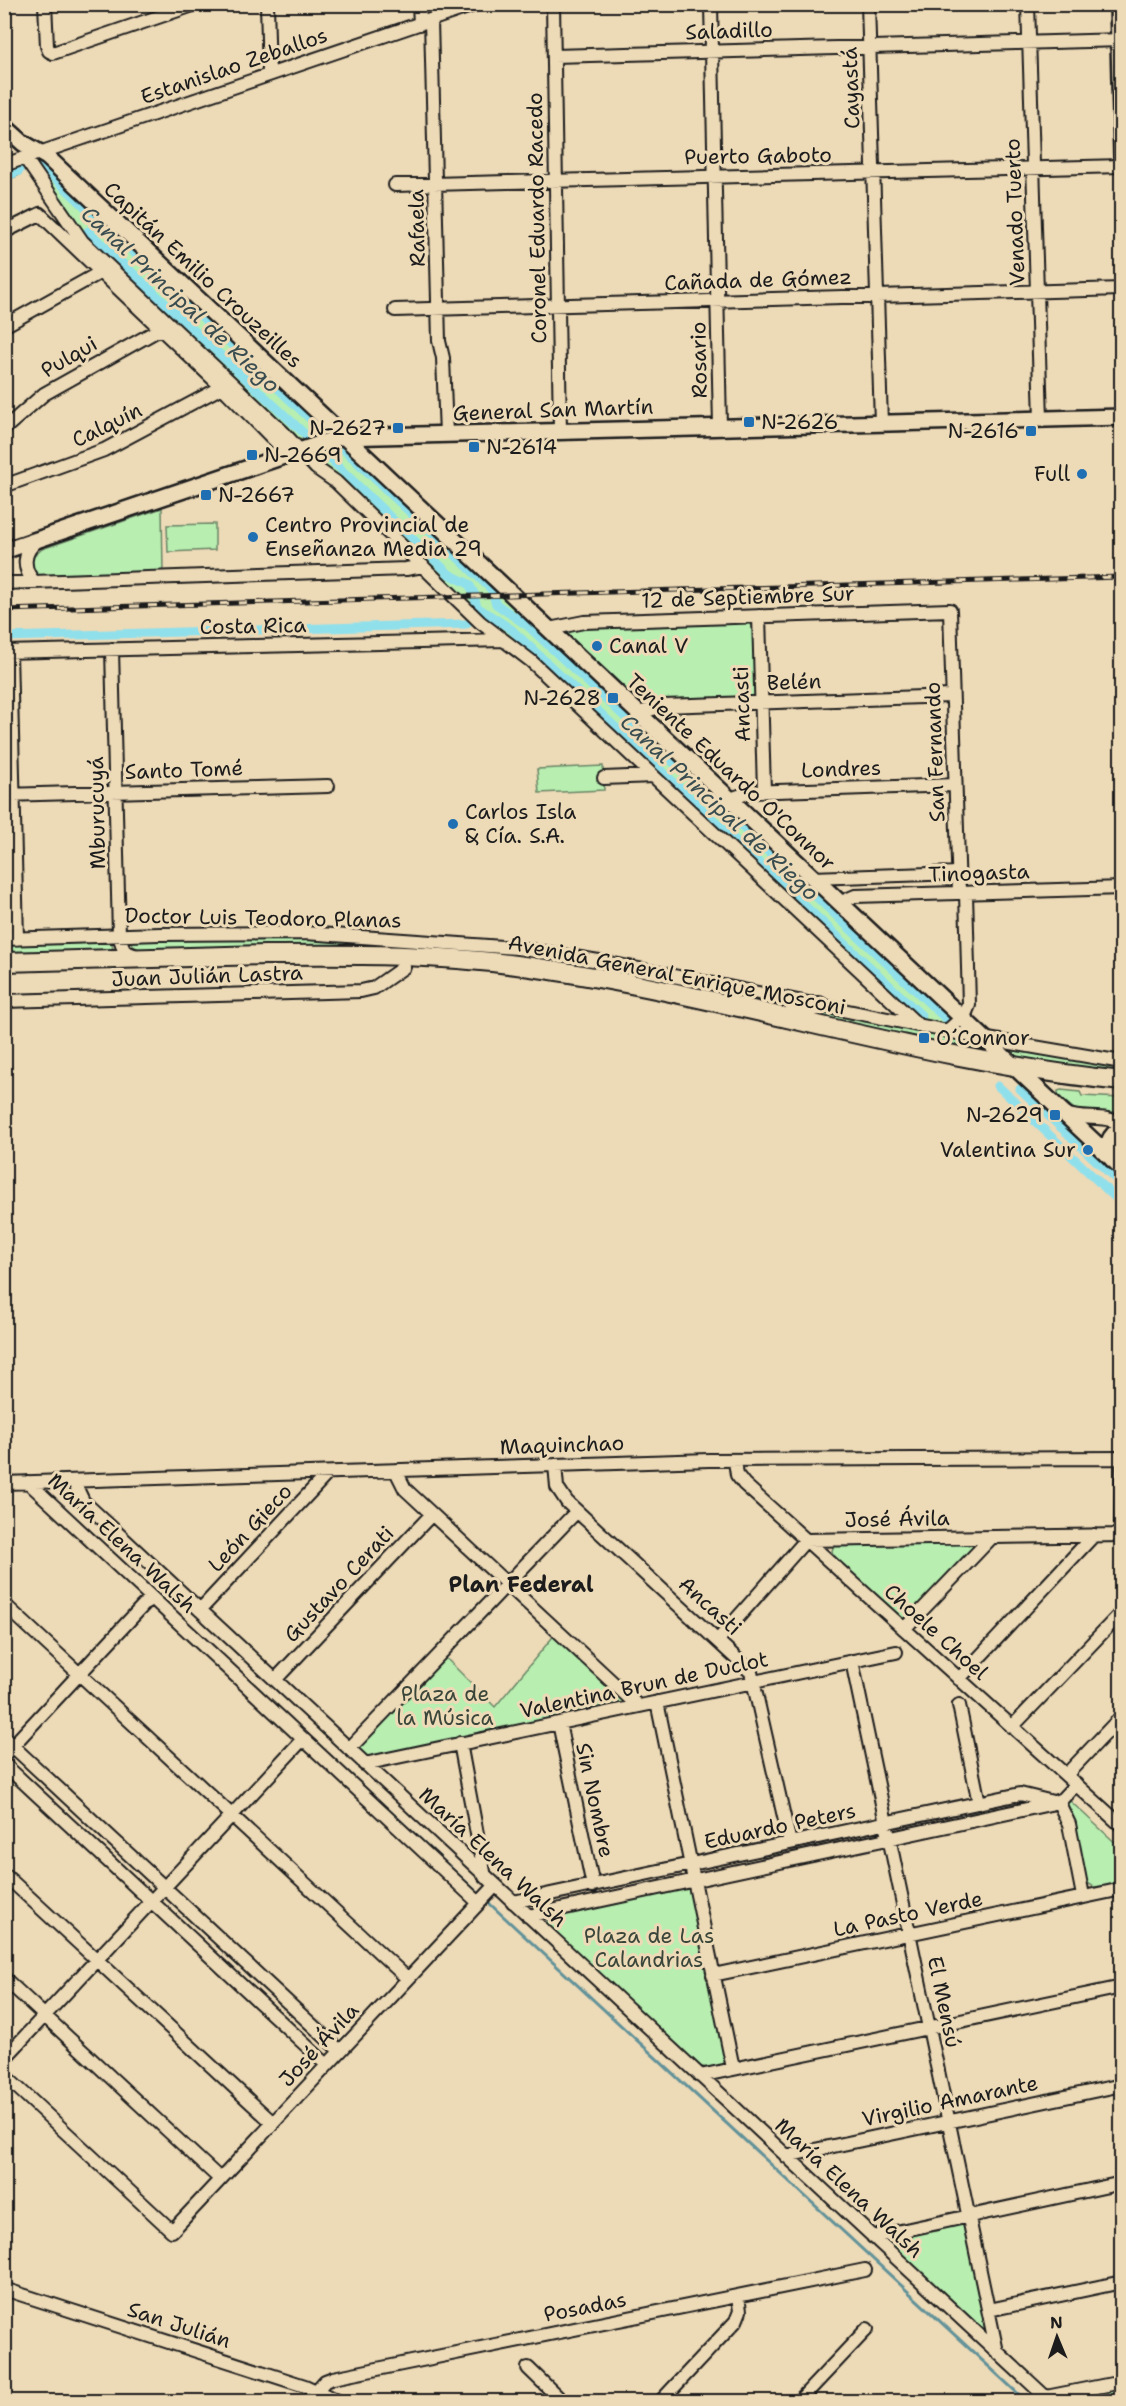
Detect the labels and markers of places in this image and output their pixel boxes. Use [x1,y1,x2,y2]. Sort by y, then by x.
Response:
place label: N-2626 [761,408,839,436]
place label: N-2627 [309,414,386,442]
marker: N-2626 [742,415,756,429]
place label: N-2616 [947,417,1019,445]
marker: N-2627 [391,421,405,435]
marker: N-2616 [1024,424,1038,438]
place label: N-2614 [486,433,557,461]
marker: N-2614 [467,440,481,454]
place label: N-2669 [264,441,342,469]
marker: N-2669 [245,448,259,462]
place label: Full [1034,460,1071,488]
marker: Full [1075,467,1089,481]
place label: N-2667 [218,481,295,509]
marker: N-2667 [199,488,213,502]
place label: Centro Provincial de Enseñanza Media 29 [265,511,482,563]
marker: Centro Provincial de Enseñanza Media 29 [246,530,260,544]
place label: Canal V [609,632,688,660]
marker: Canal V [590,639,604,653]
place label: N-2628 [523,684,601,712]
marker: N-2628 [606,691,620,705]
place label: Carlos Isla & Cía. S.A. [465,798,576,850]
marker: Carlos Isla & Cía. S.A. [446,817,460,831]
place label: O´Connor [936,1024,1030,1052]
marker: O´Connor [917,1031,931,1045]
place label: N-2629 [966,1101,1043,1129]
marker: N-2629 [1048,1108,1062,1122]
place label: Valentina Sur [940,1136,1076,1164]
marker: Valentina Sur [1081,1143,1095,1157]

